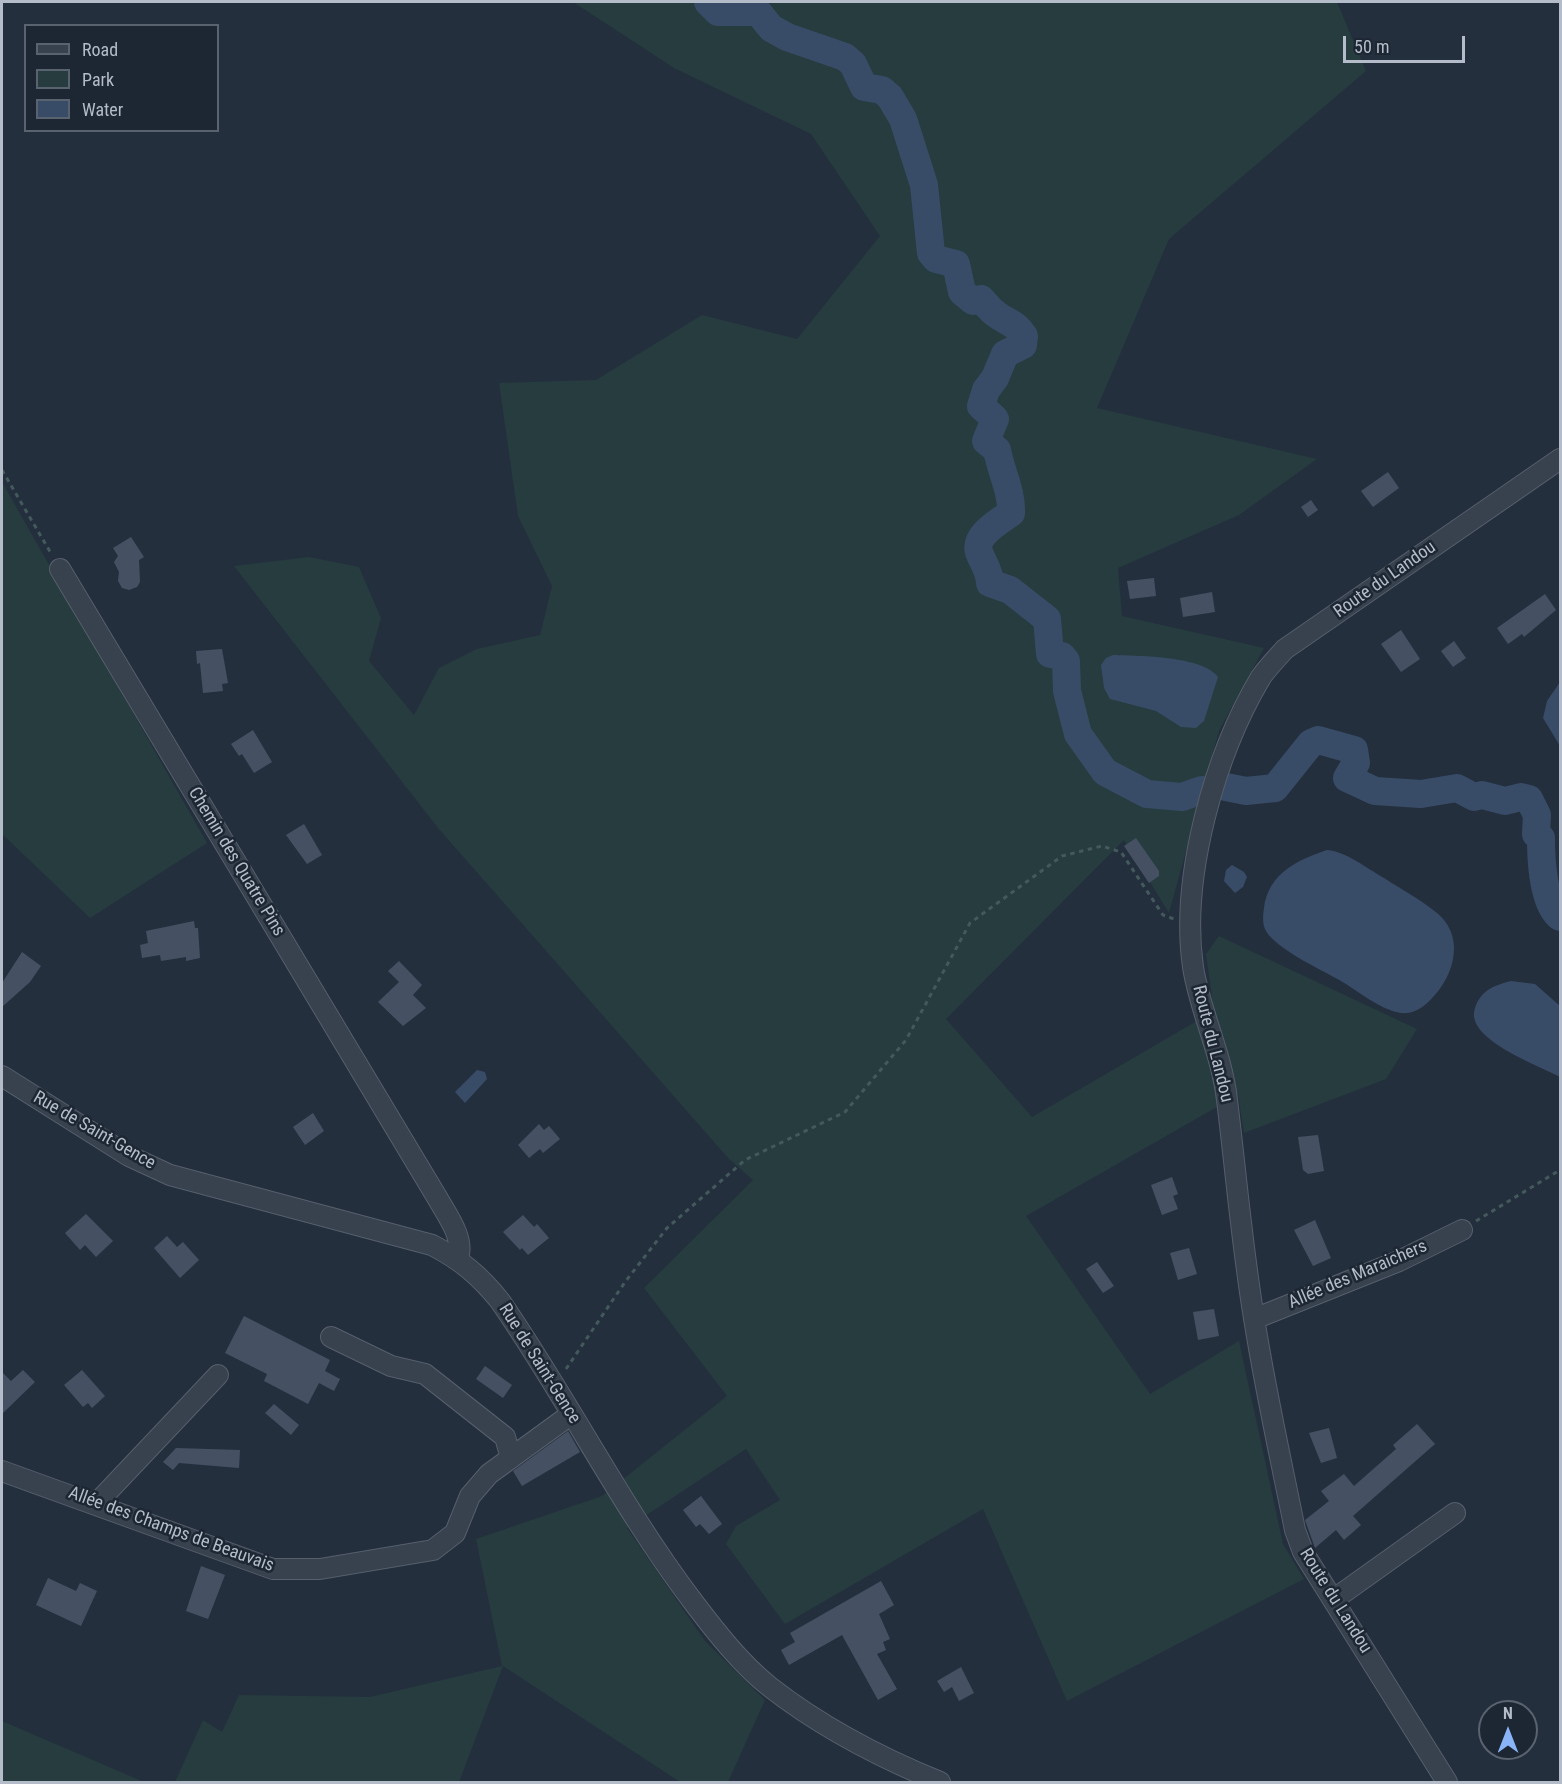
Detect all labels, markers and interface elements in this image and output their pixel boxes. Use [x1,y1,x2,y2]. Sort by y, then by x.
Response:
legend [24,24,219,132]
scale bar [1346,24,1468,62]
text: 50 m [1354,36,1389,57]
text: Road [82,39,118,60]
text: Park [82,69,114,90]
text: Water [82,99,123,120]
street label: Route du Landou [1330,537,1440,623]
street label: Chemin des Quatre Pins [183,784,289,940]
street label: Route du Landou [1187,983,1237,1105]
street label: Rue de Saint-Gence [29,1087,159,1175]
street label: Allée des Maraichers [1285,1236,1431,1314]
street label: Rue de Saint-Gence [493,1300,585,1428]
street label: Allée des Champs de Beauvais [65,1483,277,1577]
street label: Route du Landou [1294,1545,1376,1657]
north arrow [1478,1700,1538,1760]
text: N [1503,1704,1513,1723]

